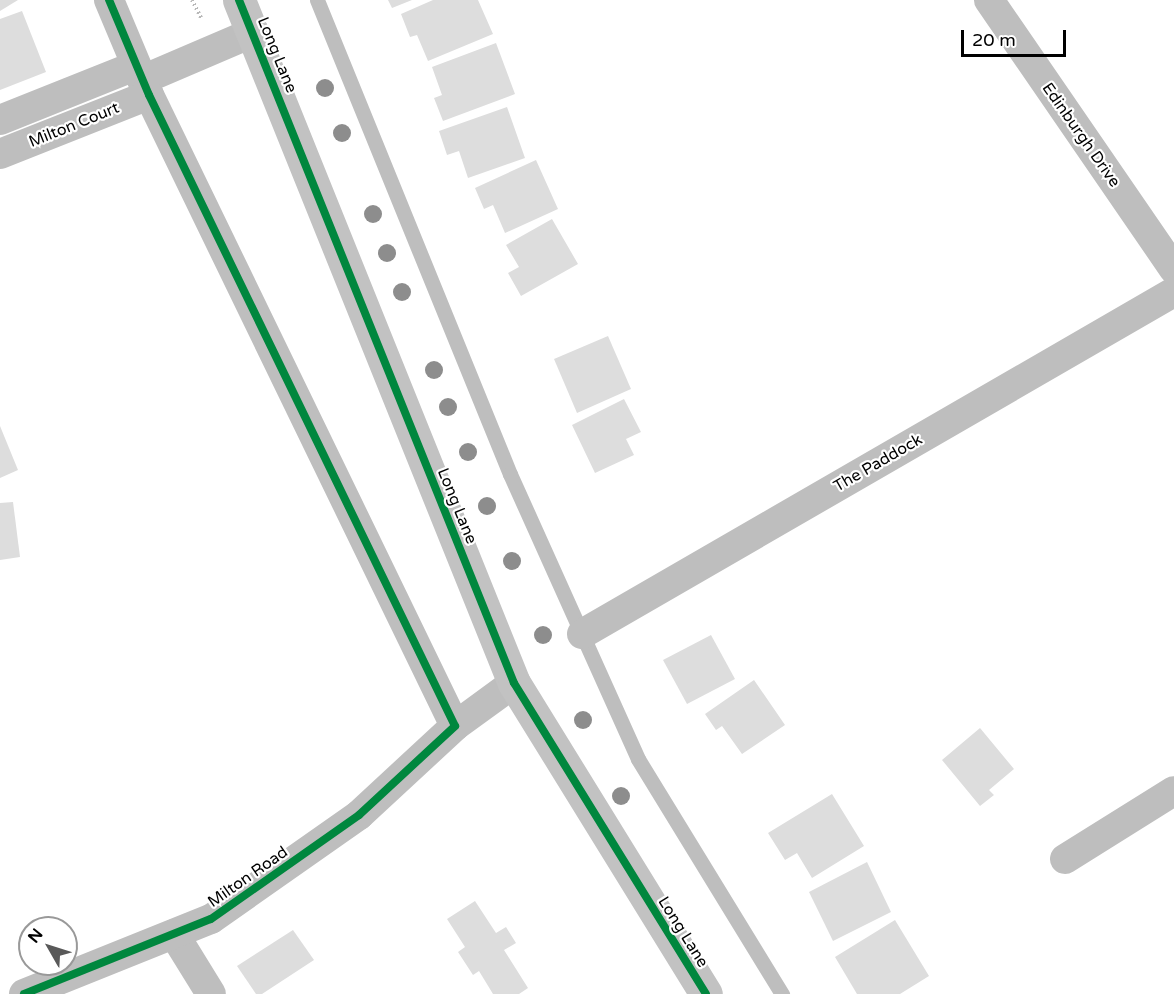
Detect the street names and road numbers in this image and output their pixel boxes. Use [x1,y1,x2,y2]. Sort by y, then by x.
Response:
street label: Long Lane [253,14,301,96]
street label: Edinburgh Drive [1038,79,1124,191]
street label: Milton Court [26,98,122,152]
street label: The Paddock [830,430,926,496]
street label: Long Lane [433,465,481,547]
street label: Milton Road [204,842,292,912]
street label: Long Lane [654,893,712,971]

